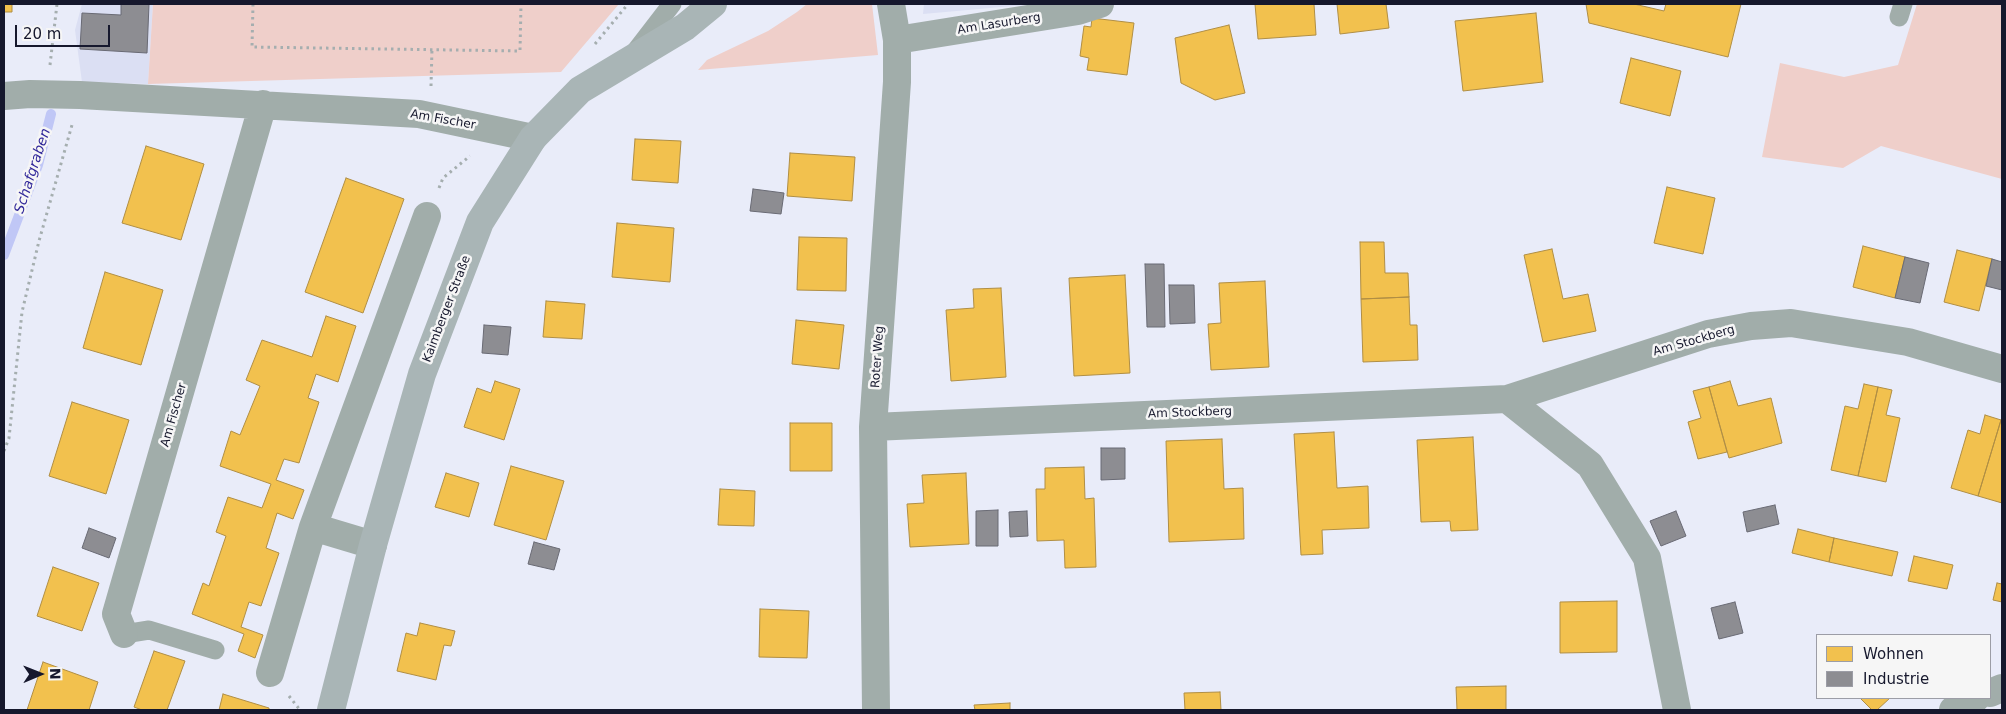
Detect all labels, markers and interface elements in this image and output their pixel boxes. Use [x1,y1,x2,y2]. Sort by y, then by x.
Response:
street label: Am Lasurberg [956,10,1042,38]
scale bar [18,15,112,47]
text: 20 m [23,25,61,43]
street label: Am Fischer [409,107,477,133]
water label: Schafgraben [11,126,55,216]
street label: Kaimberger Straße [420,254,474,364]
street label: Am Stockberg [1652,322,1736,360]
street label: Roter Weg [869,326,887,388]
street label: Am Fischer [158,381,190,449]
street label: Am Stockberg [1148,404,1232,422]
legend [1816,634,1991,699]
text: Wohnen [1863,645,1924,663]
north arrow [15,649,65,699]
text: N [47,668,63,680]
text: Industrie [1863,670,1929,688]

